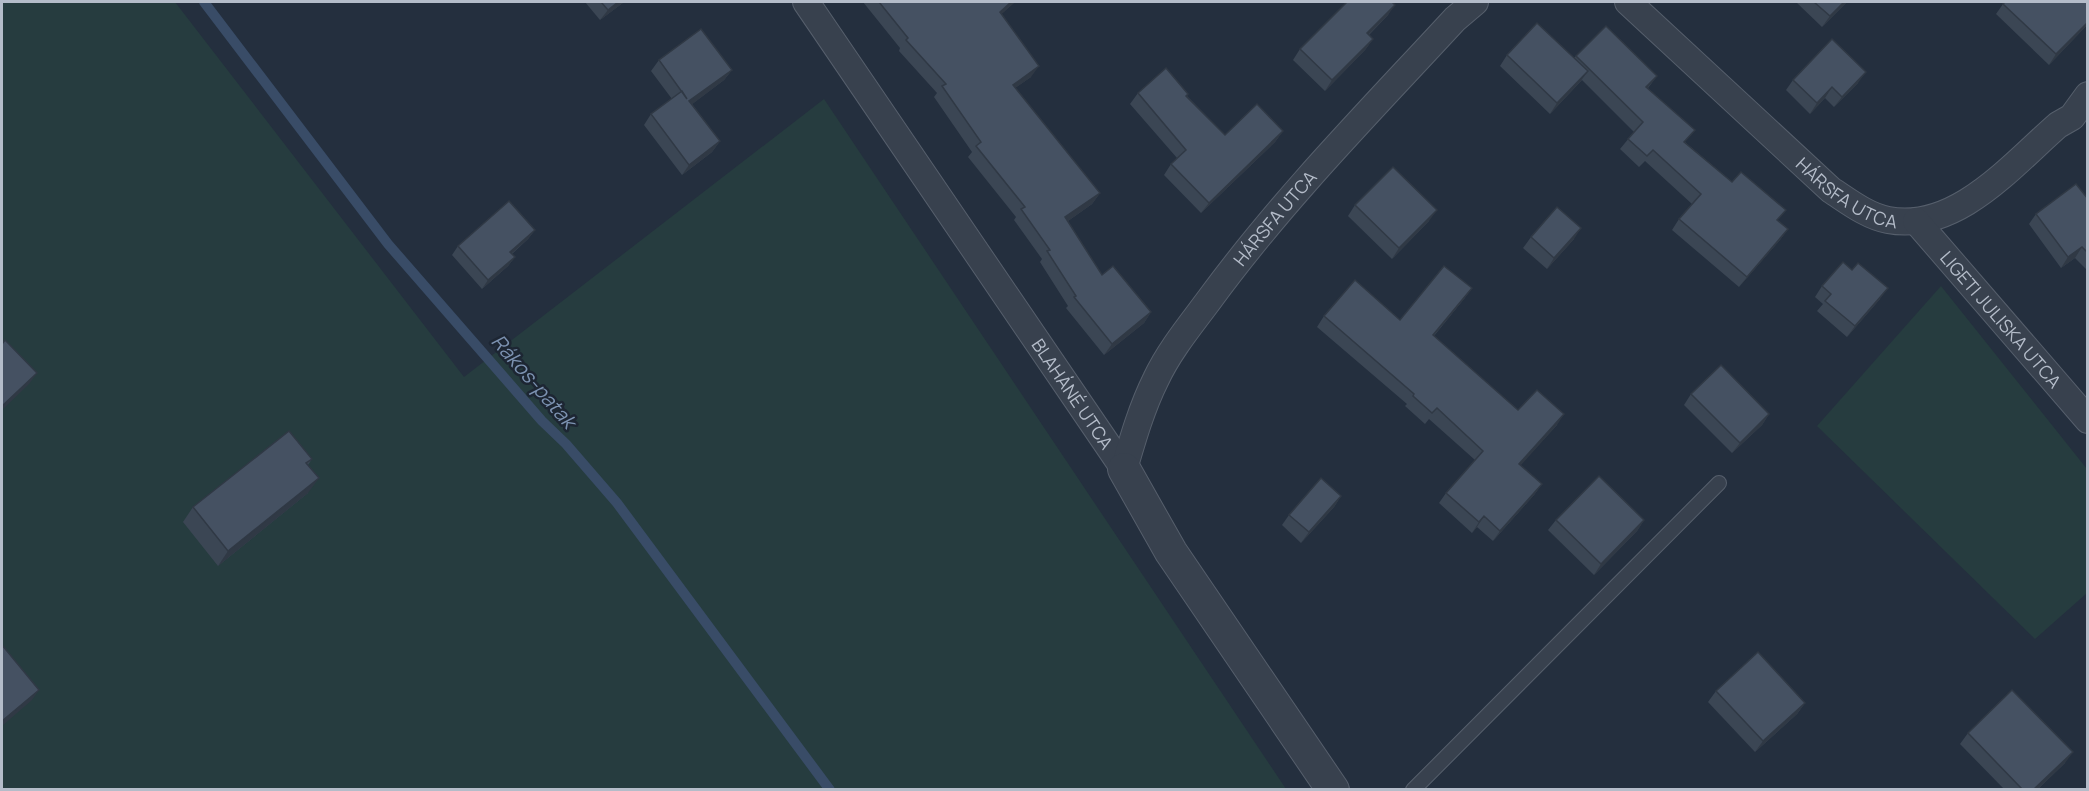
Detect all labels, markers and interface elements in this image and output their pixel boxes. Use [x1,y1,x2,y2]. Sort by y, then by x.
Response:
street label: HÁRSFA UTCA [1791,152,1900,233]
street label: HÁRSFA UTCA [1228,165,1322,271]
street label: LIGETI JULISKA UTCA [1935,246,2067,393]
water label: Rákos-patak [486,328,584,436]
street label: BLAHÁNÉ UTCA [1027,334,1119,454]

